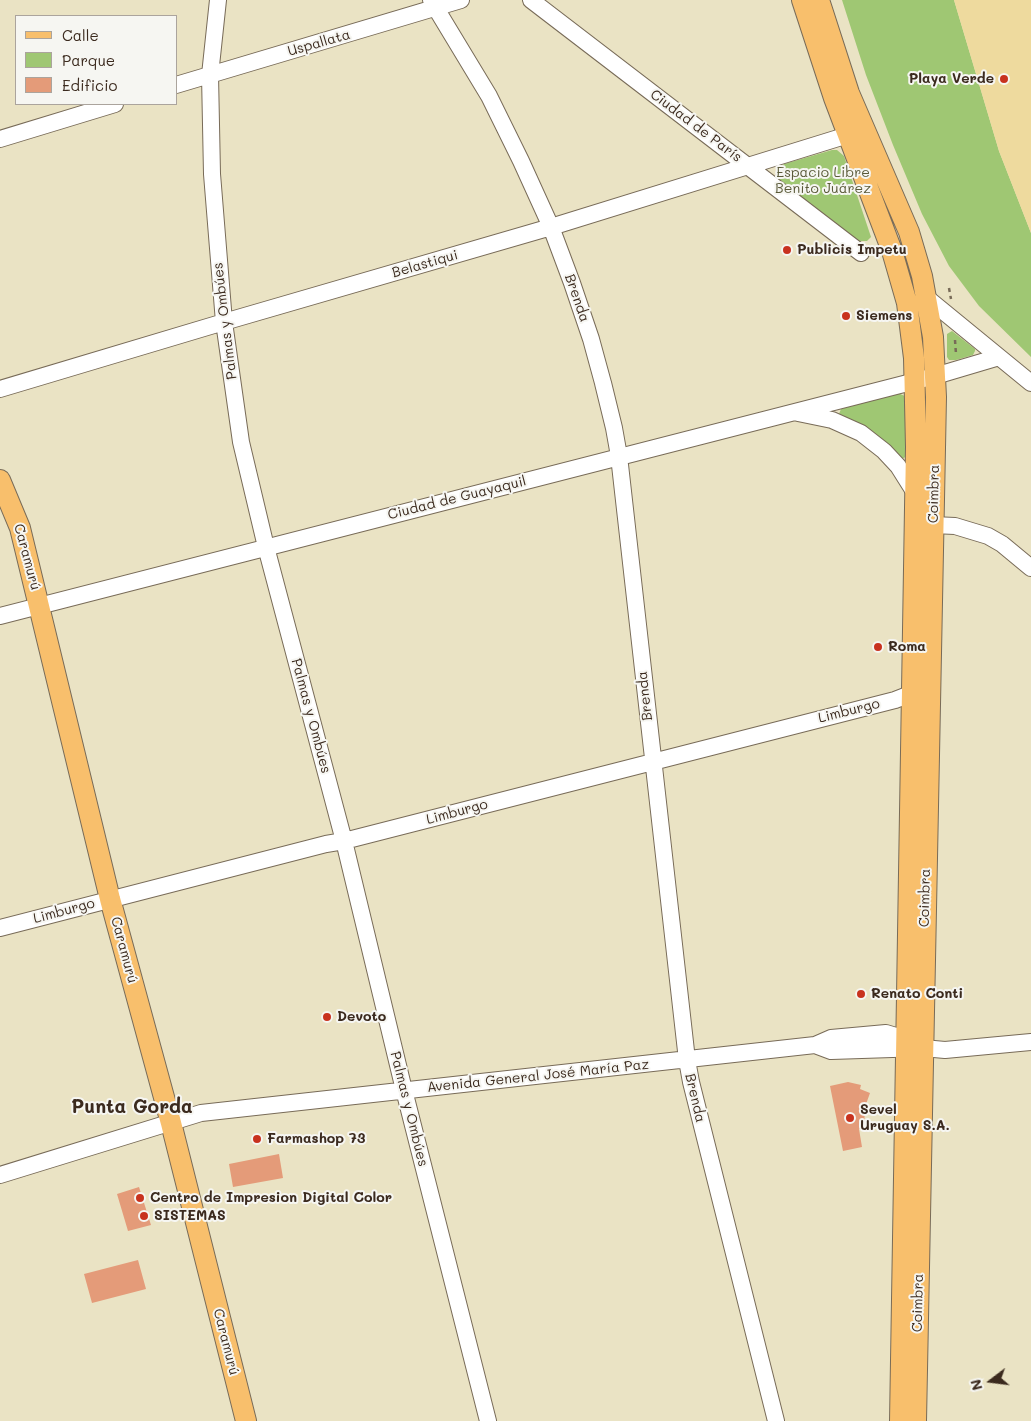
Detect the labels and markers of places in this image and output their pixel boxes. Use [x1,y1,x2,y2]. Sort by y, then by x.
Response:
place label: Playa Verde [909,71,994,87]
marker: Playa Verde [998,73,1010,85]
place label: Publicis Impetu [797,242,907,258]
marker: Publicis Impetu [781,244,793,256]
place label: Siemens [856,308,912,324]
marker: Siemens [840,310,852,322]
place label: Roma [888,639,926,655]
marker: Roma [872,641,884,653]
place label: Renato Conti [871,986,963,1002]
marker: Renato Conti [855,988,867,1000]
place label: Devoto [337,1009,386,1025]
marker: Devoto [321,1011,333,1023]
place label: Sevel Uruguay S.A. [860,1102,950,1134]
marker: Sevel Uruguay S.A. [844,1112,856,1124]
place label: Farmashop 73 [267,1131,365,1147]
marker: Farmashop 73 [251,1133,263,1145]
place label: Centro de Impresion Digital Color [150,1190,392,1206]
marker: Centro de Impresion Digital Color [134,1192,146,1204]
place label: SISTEMAS [154,1208,226,1224]
marker: SISTEMAS [138,1210,150,1222]

